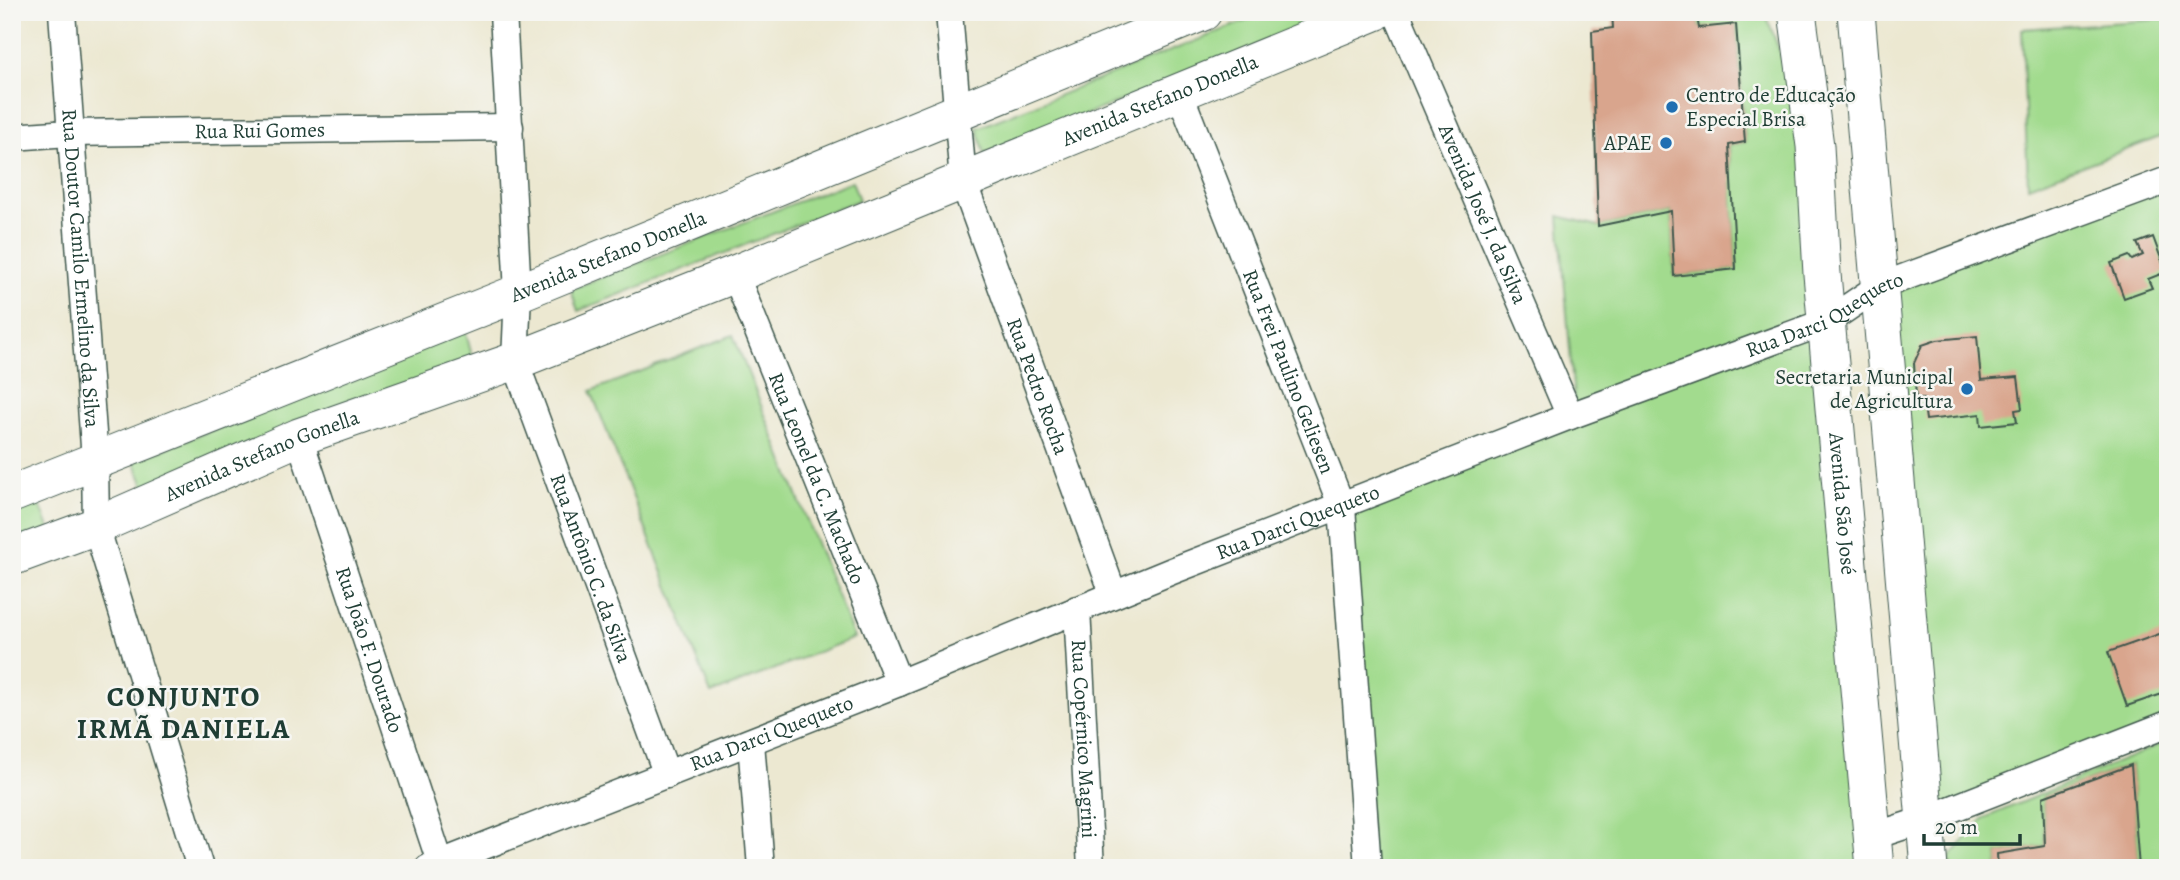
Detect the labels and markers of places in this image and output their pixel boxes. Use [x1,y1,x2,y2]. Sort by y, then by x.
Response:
place label: Centro de Educação Especial Brisa [1686,81,1856,133]
marker: Centro de Educação Especial Brisa [1664,99,1680,115]
place label: APAE [1603,129,1652,157]
marker: APAE [1658,135,1674,151]
place label: Secretaria Municipal de Agricultura [1775,363,1953,415]
marker: Secretaria Municipal de Agricultura [1959,381,1975,397]

